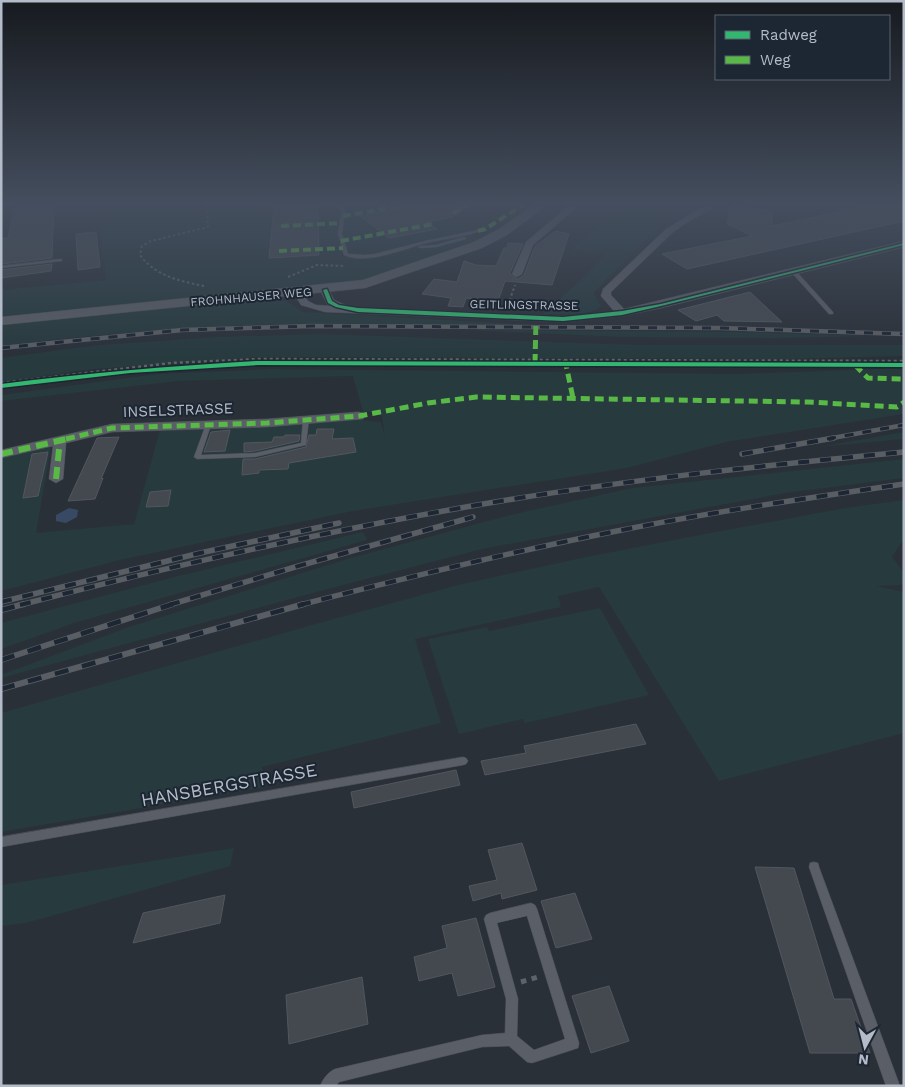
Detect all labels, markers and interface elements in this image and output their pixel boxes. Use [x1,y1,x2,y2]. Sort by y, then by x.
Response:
legend [715,15,890,80]
text: Radweg [760,26,817,44]
text: Weg [760,51,791,69]
street label: FROHNHAUSER WEG [190,285,312,309]
street label: GEITLINGSTRASSE [469,297,579,313]
street label: INSELSTRASSE [123,399,233,421]
street label: HANSBERGSTRASSE [139,759,318,810]
north arrow [840,1022,890,1072]
text: N [857,1051,870,1068]

